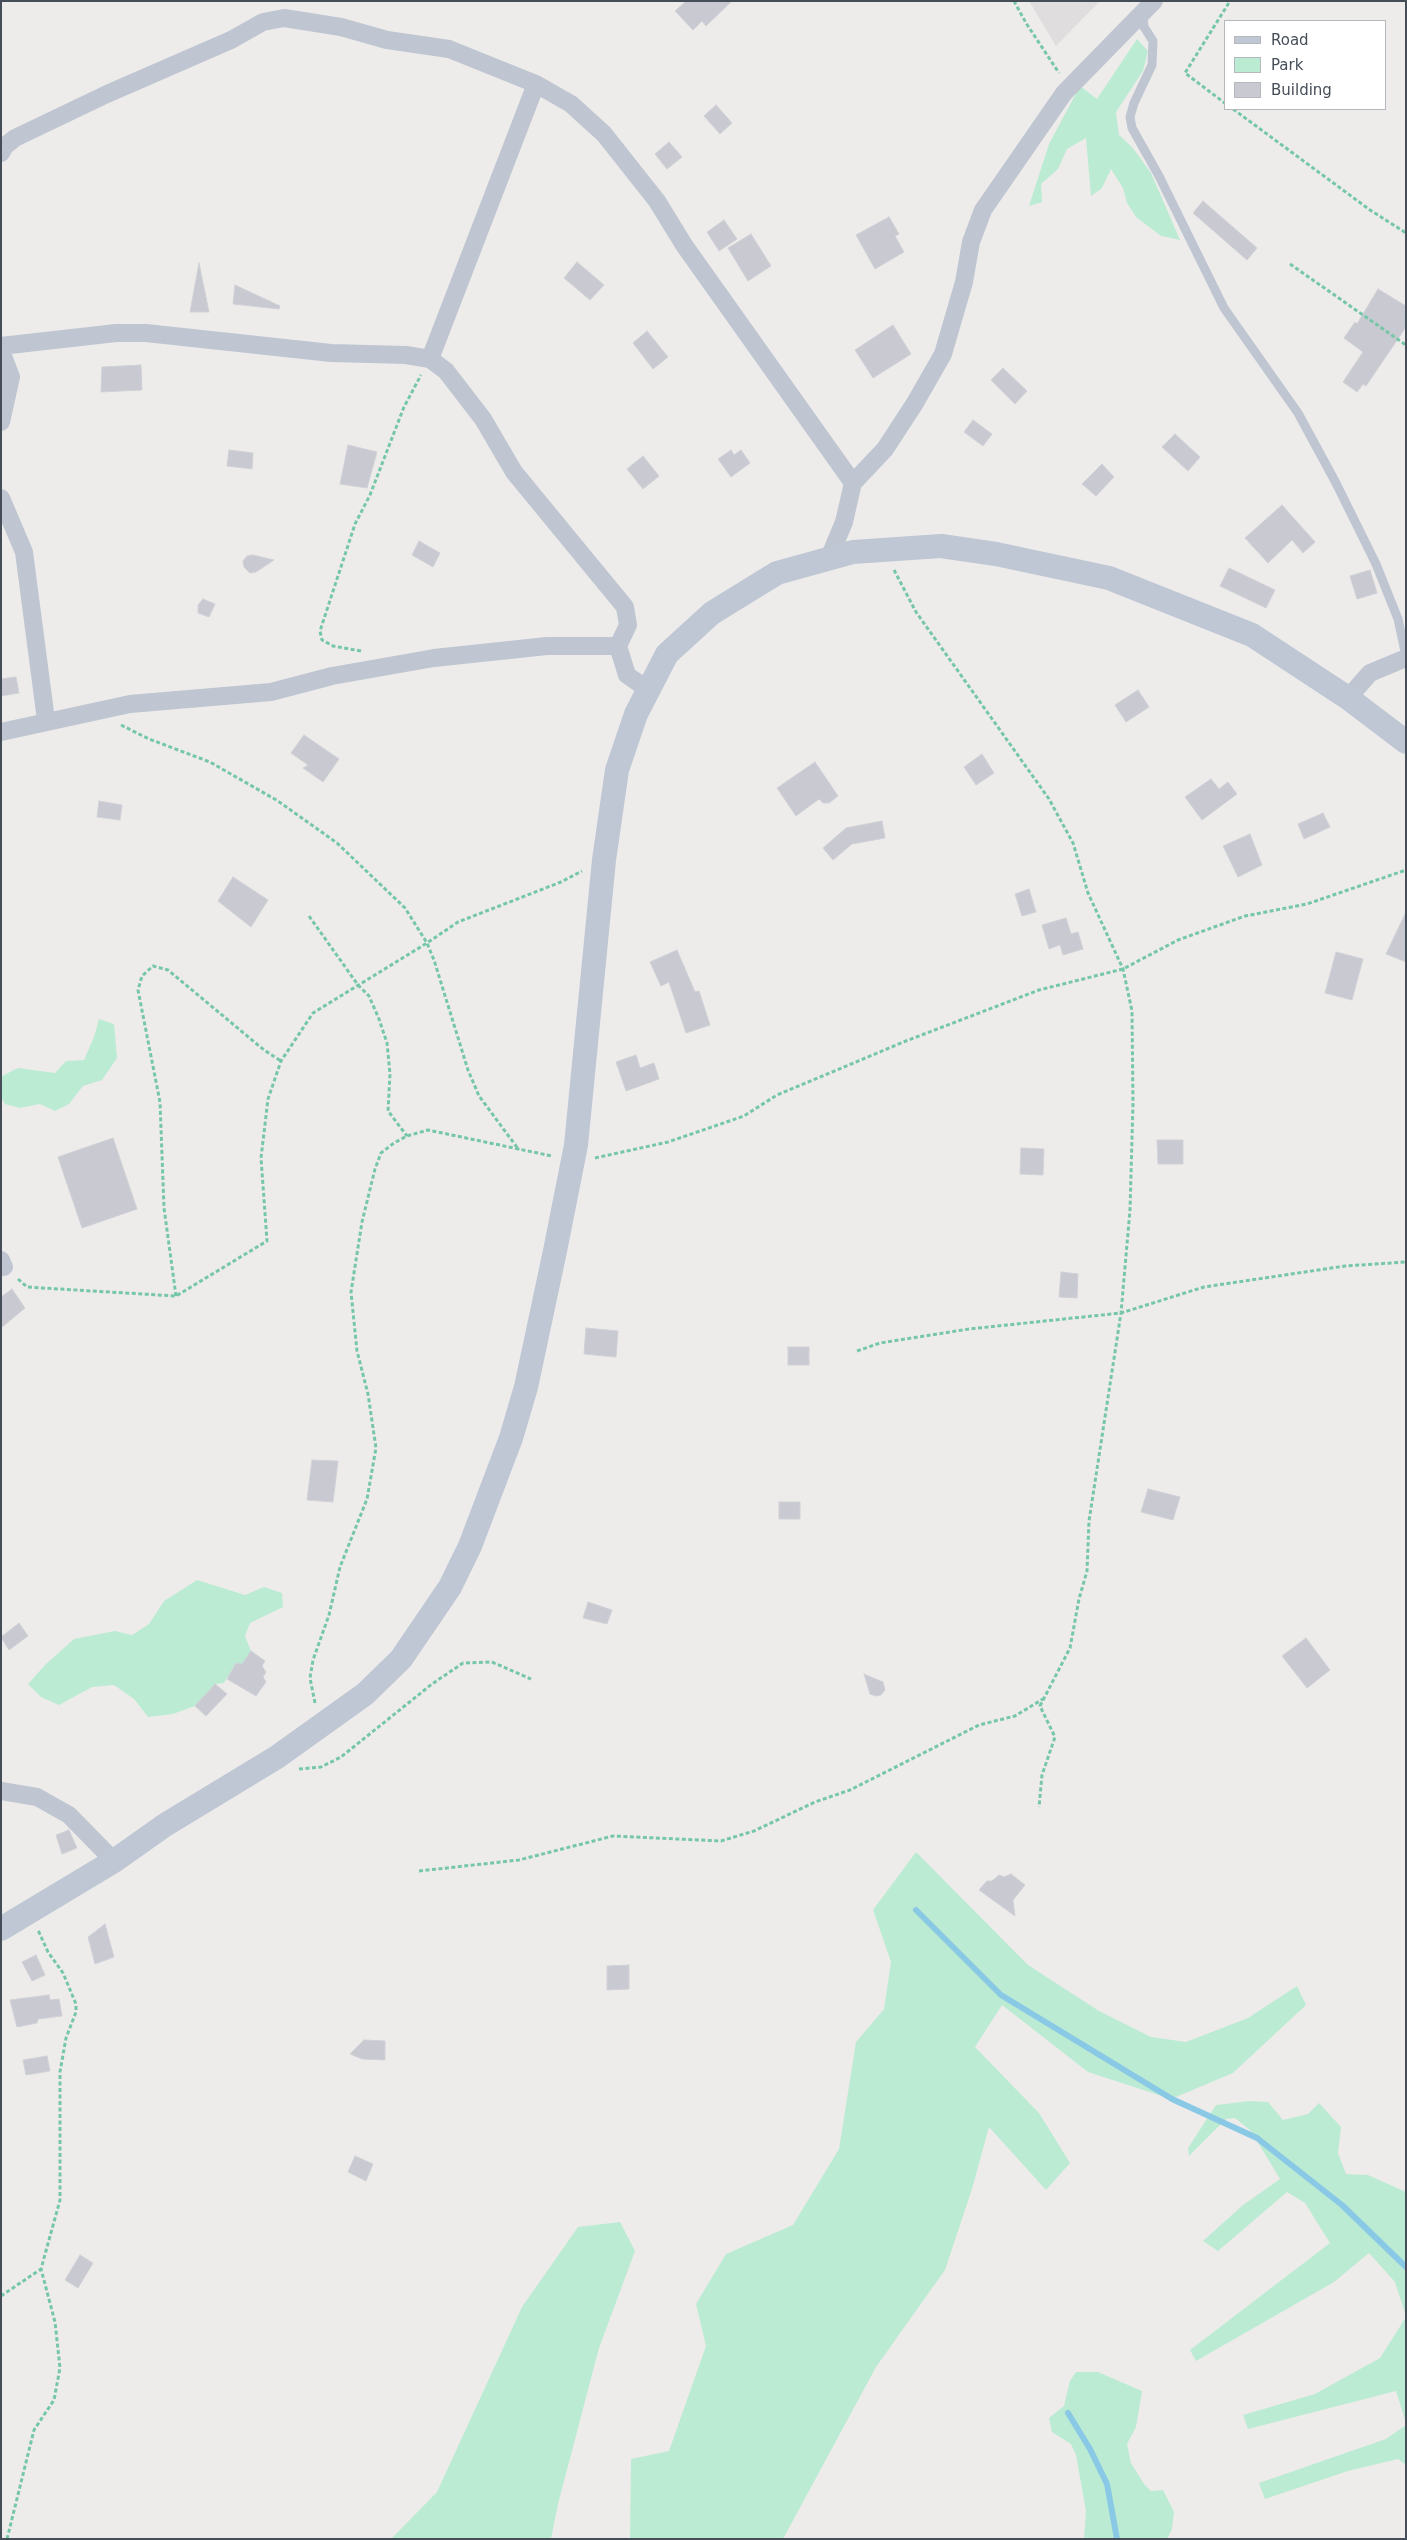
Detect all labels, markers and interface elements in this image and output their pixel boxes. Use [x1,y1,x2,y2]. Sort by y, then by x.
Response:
legend [1224,20,1387,110]
text: Road [1271,31,1309,49]
text: Park [1271,56,1303,74]
text: Building [1271,81,1332,99]

